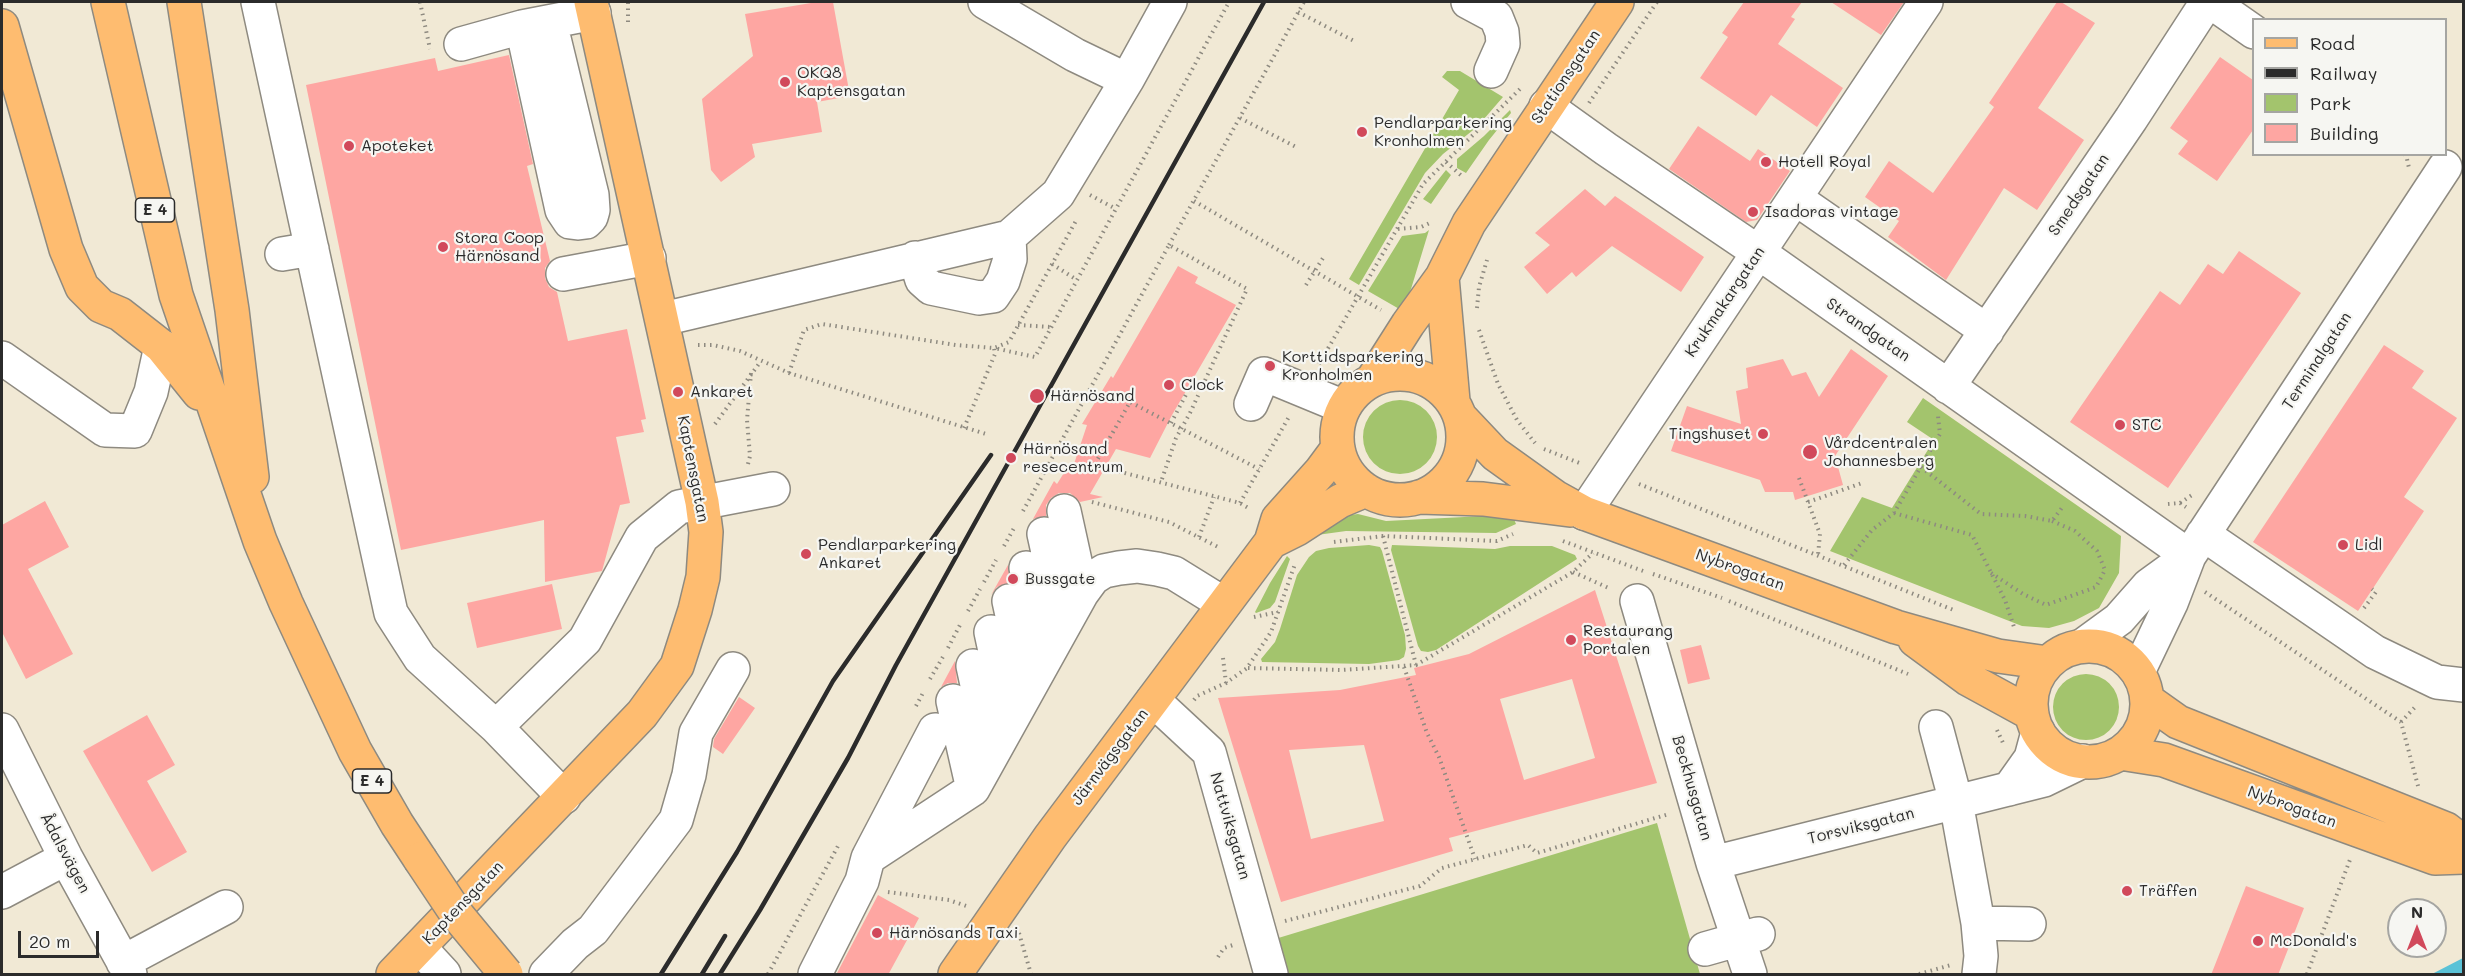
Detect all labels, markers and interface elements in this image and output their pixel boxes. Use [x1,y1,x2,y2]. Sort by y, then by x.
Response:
legend [2252,18,2447,156]
street label: Stationsgatan [1528,26,1604,128]
text: Road [2310,31,2355,55]
text: Railway [2310,61,2377,85]
place label: OKQ8 Kaptensgatan [797,63,905,101]
marker: OKQ8 Kaptensgatan [778,75,792,89]
text: Park [2310,91,2351,115]
place label: Pendlarparkering Kronholmen [1374,113,1512,151]
text: Building [2310,121,2378,145]
marker: Pendlarparkering Kronholmen [1355,125,1369,139]
place label: Apoteket [361,136,434,156]
marker: Apoteket [342,139,356,153]
street label: Smedsgatan [2045,150,2113,240]
place label: Hotell Royal [1778,152,1871,172]
marker: Hotell Royal [1759,155,1773,169]
road number: E 4 [136,198,174,222]
place label: Isadoras vintage [1765,202,1899,222]
marker: Isadoras vintage [1746,205,1760,219]
place label: Stora Coop Härnösand [455,228,544,266]
marker: Stora Coop Härnösand [436,240,450,254]
street label: Krukmakargatan [1681,243,1769,361]
street label: Strandgatan [1822,294,1914,366]
street label: Terminalgatan [2278,309,2356,413]
place label: Korttidsparkering Kronholmen [1282,347,1423,385]
marker: Korttidsparkering Kronholmen [1263,359,1277,373]
place label: Clock [1181,375,1224,395]
marker: Clock [1162,378,1176,392]
place label: Ankaret [690,382,753,402]
marker: Ankaret [671,385,685,399]
place label: Härnösand [1050,386,1135,406]
marker: Härnösand [1028,387,1046,405]
street label: Kaptensgatan [673,414,713,524]
place label: STC [2132,415,2161,435]
marker: STC [2113,418,2127,432]
place label: Tingshuset [1669,424,1751,444]
marker: Tingshuset [1756,427,1770,441]
place label: Vårdcentralen Johannesberg [1824,433,1937,471]
place label: Härnösand resecentrum [1023,439,1123,477]
marker: Vårdcentralen Johannesberg [1801,443,1819,461]
marker: Härnösand resecentrum [1004,451,1018,465]
place label: Pendlarparkering Ankaret [818,535,956,573]
place label: Lidl [2355,535,2382,555]
marker: Lidl [2336,538,2350,552]
street label: Nybrogatan [1693,545,1787,595]
marker: Pendlarparkering Ankaret [799,547,813,561]
place label: Bussgate [1025,569,1095,589]
marker: Bussgate [1006,572,1020,586]
place label: Restaurang Portalen [1583,621,1673,659]
marker: Restaurang Portalen [1564,633,1578,647]
street label: Järnvägsgatan [1068,705,1152,809]
street label: Beckhusgatan [1668,733,1716,843]
road number: E 4 [352,769,392,793]
street label: Nattviksgatan [1206,770,1254,882]
street label: Nybrogatan [2245,782,2339,832]
street label: Torsviksgatan [1806,804,1916,848]
street label: Ådalsvägen [36,810,94,896]
street label: Kaptensgatan [418,857,508,949]
place label: Träffen [2139,881,2197,901]
marker: Träffen [2120,884,2134,898]
north arrow [2387,898,2447,958]
text: N [2411,901,2423,922]
scale bar [21,919,102,957]
place label: Härnösands Taxi [889,923,1018,943]
marker: Härnösands Taxi [870,926,884,940]
text: 20 m [29,929,70,953]
place label: McDonald's [2270,931,2357,951]
marker: McDonald's [2251,934,2265,948]

